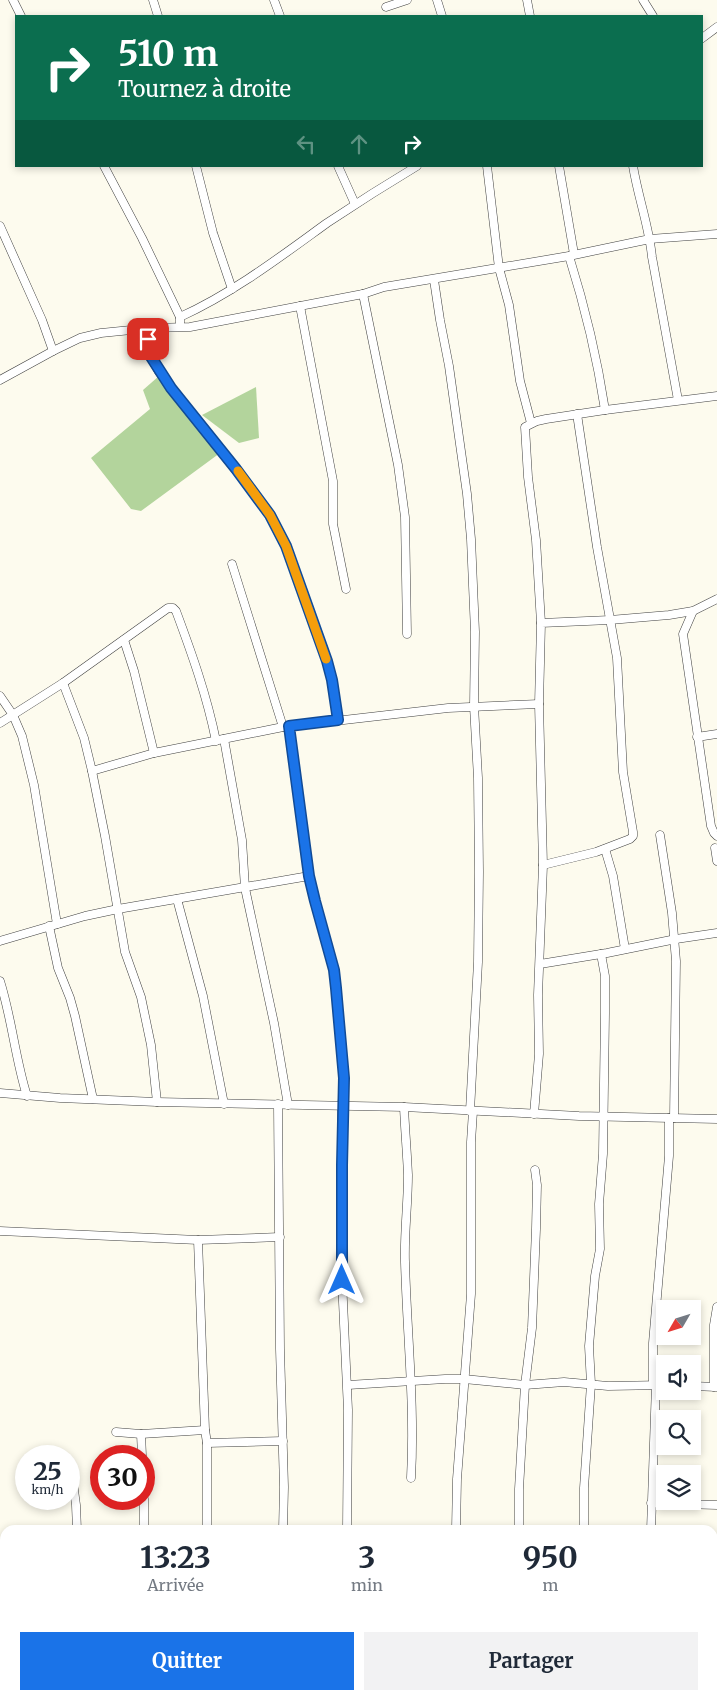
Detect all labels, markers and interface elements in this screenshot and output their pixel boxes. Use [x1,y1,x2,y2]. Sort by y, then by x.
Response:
text: 510 m [118,32,218,76]
icon: right [35,35,100,100]
text: Tournez à droite [118,75,291,103]
icon: left [292,130,320,158]
icon: ahead [345,130,373,158]
icon: right [398,130,426,158]
pin [127,318,169,360]
icon: arrive [134,325,162,353]
position arrow [315,1253,367,1305]
north arrow [656,1300,701,1345]
map controls [656,1300,701,1510]
button: sound [656,1355,701,1400]
button: search [656,1410,701,1455]
speed limit sign: 30 [90,1445,155,1510]
text: 25 [33,1455,62,1487]
button: layers [656,1465,701,1510]
text: km/h [32,1482,63,1497]
text: 13:23 [140,1538,211,1576]
text: 3 [358,1538,376,1576]
text: 950 [523,1538,578,1576]
text: Arrivée [147,1575,204,1595]
text: min [351,1575,383,1595]
text: m [542,1575,558,1595]
button: Quitter [20,1632,354,1690]
button: Partager [364,1632,698,1690]

